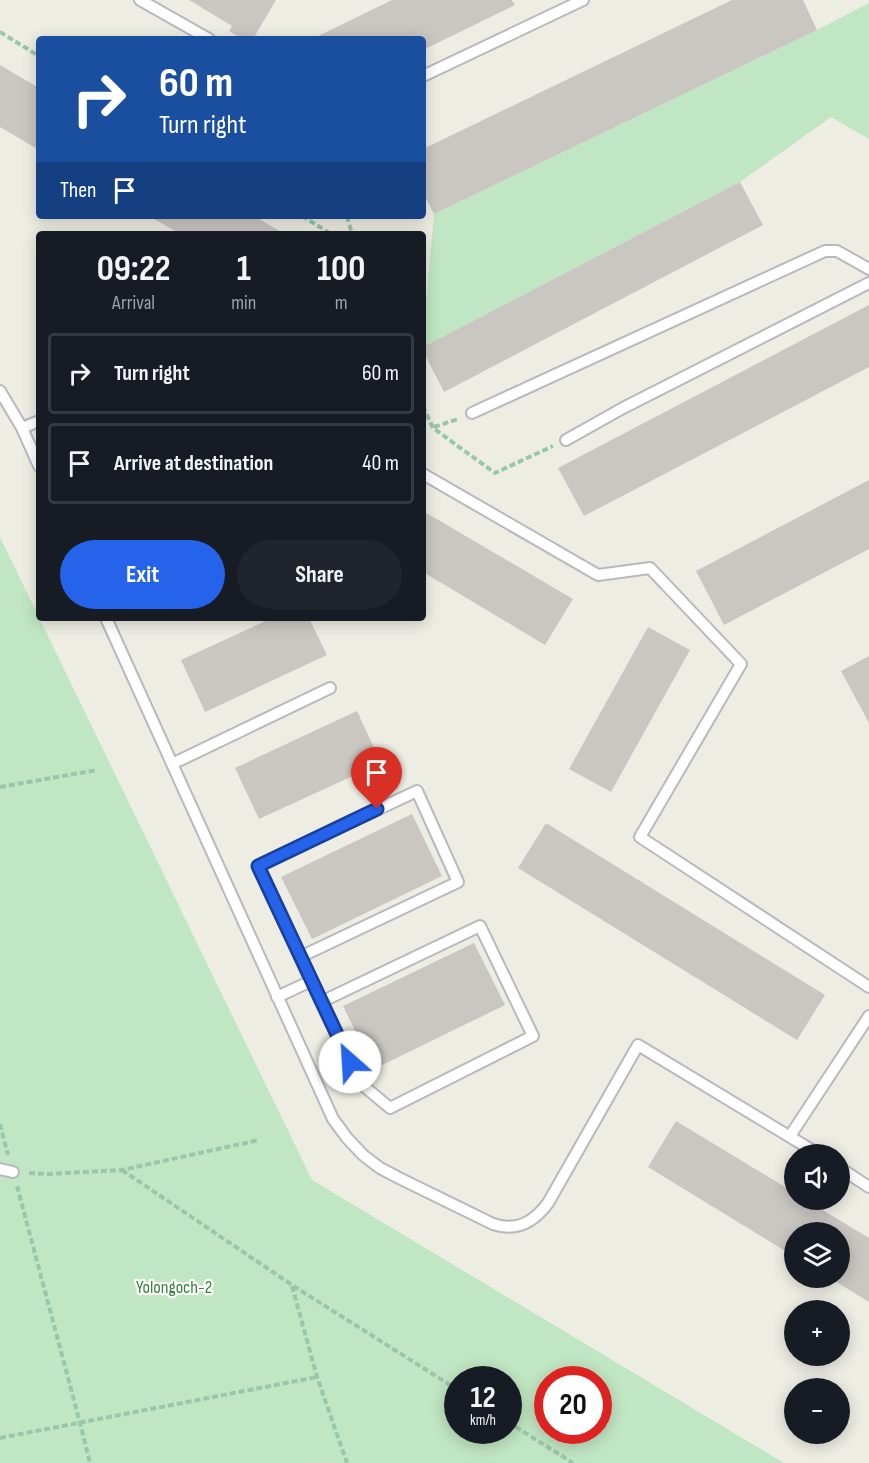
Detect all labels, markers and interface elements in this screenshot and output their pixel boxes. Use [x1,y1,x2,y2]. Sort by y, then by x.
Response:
text: 60 m [159,58,233,109]
icon: right [60,60,138,138]
text: Turn right [159,109,246,141]
icon: arrive [108,174,141,207]
text: Then [60,177,96,204]
text: 09:22 [97,248,170,291]
text: 1 [237,248,251,291]
text: 100 [317,248,365,291]
text: Arrival [112,291,155,315]
text: min [231,291,256,315]
text: m [335,291,348,315]
icon: right [63,357,96,390]
text: Turn right [114,360,190,387]
text: 60 m [362,360,399,387]
icon: arrive [63,447,96,480]
text: Arrive at destination [114,450,273,477]
text: 40 m [362,450,399,477]
button: Exit [60,540,225,609]
button: Share [237,540,402,609]
pin [351,747,402,809]
icon: arrive [360,756,393,789]
position arrow [318,1030,382,1094]
map controls [784,1144,850,1444]
button: sound [784,1144,850,1210]
button: layers [784,1222,850,1288]
park label: Yolongoch-2 [136,1277,212,1298]
button: + [784,1300,850,1366]
speed limit sign: 20 [534,1366,612,1444]
button: − [784,1378,850,1444]
text: 12 [470,1380,496,1416]
text: km/h [470,1411,496,1430]

